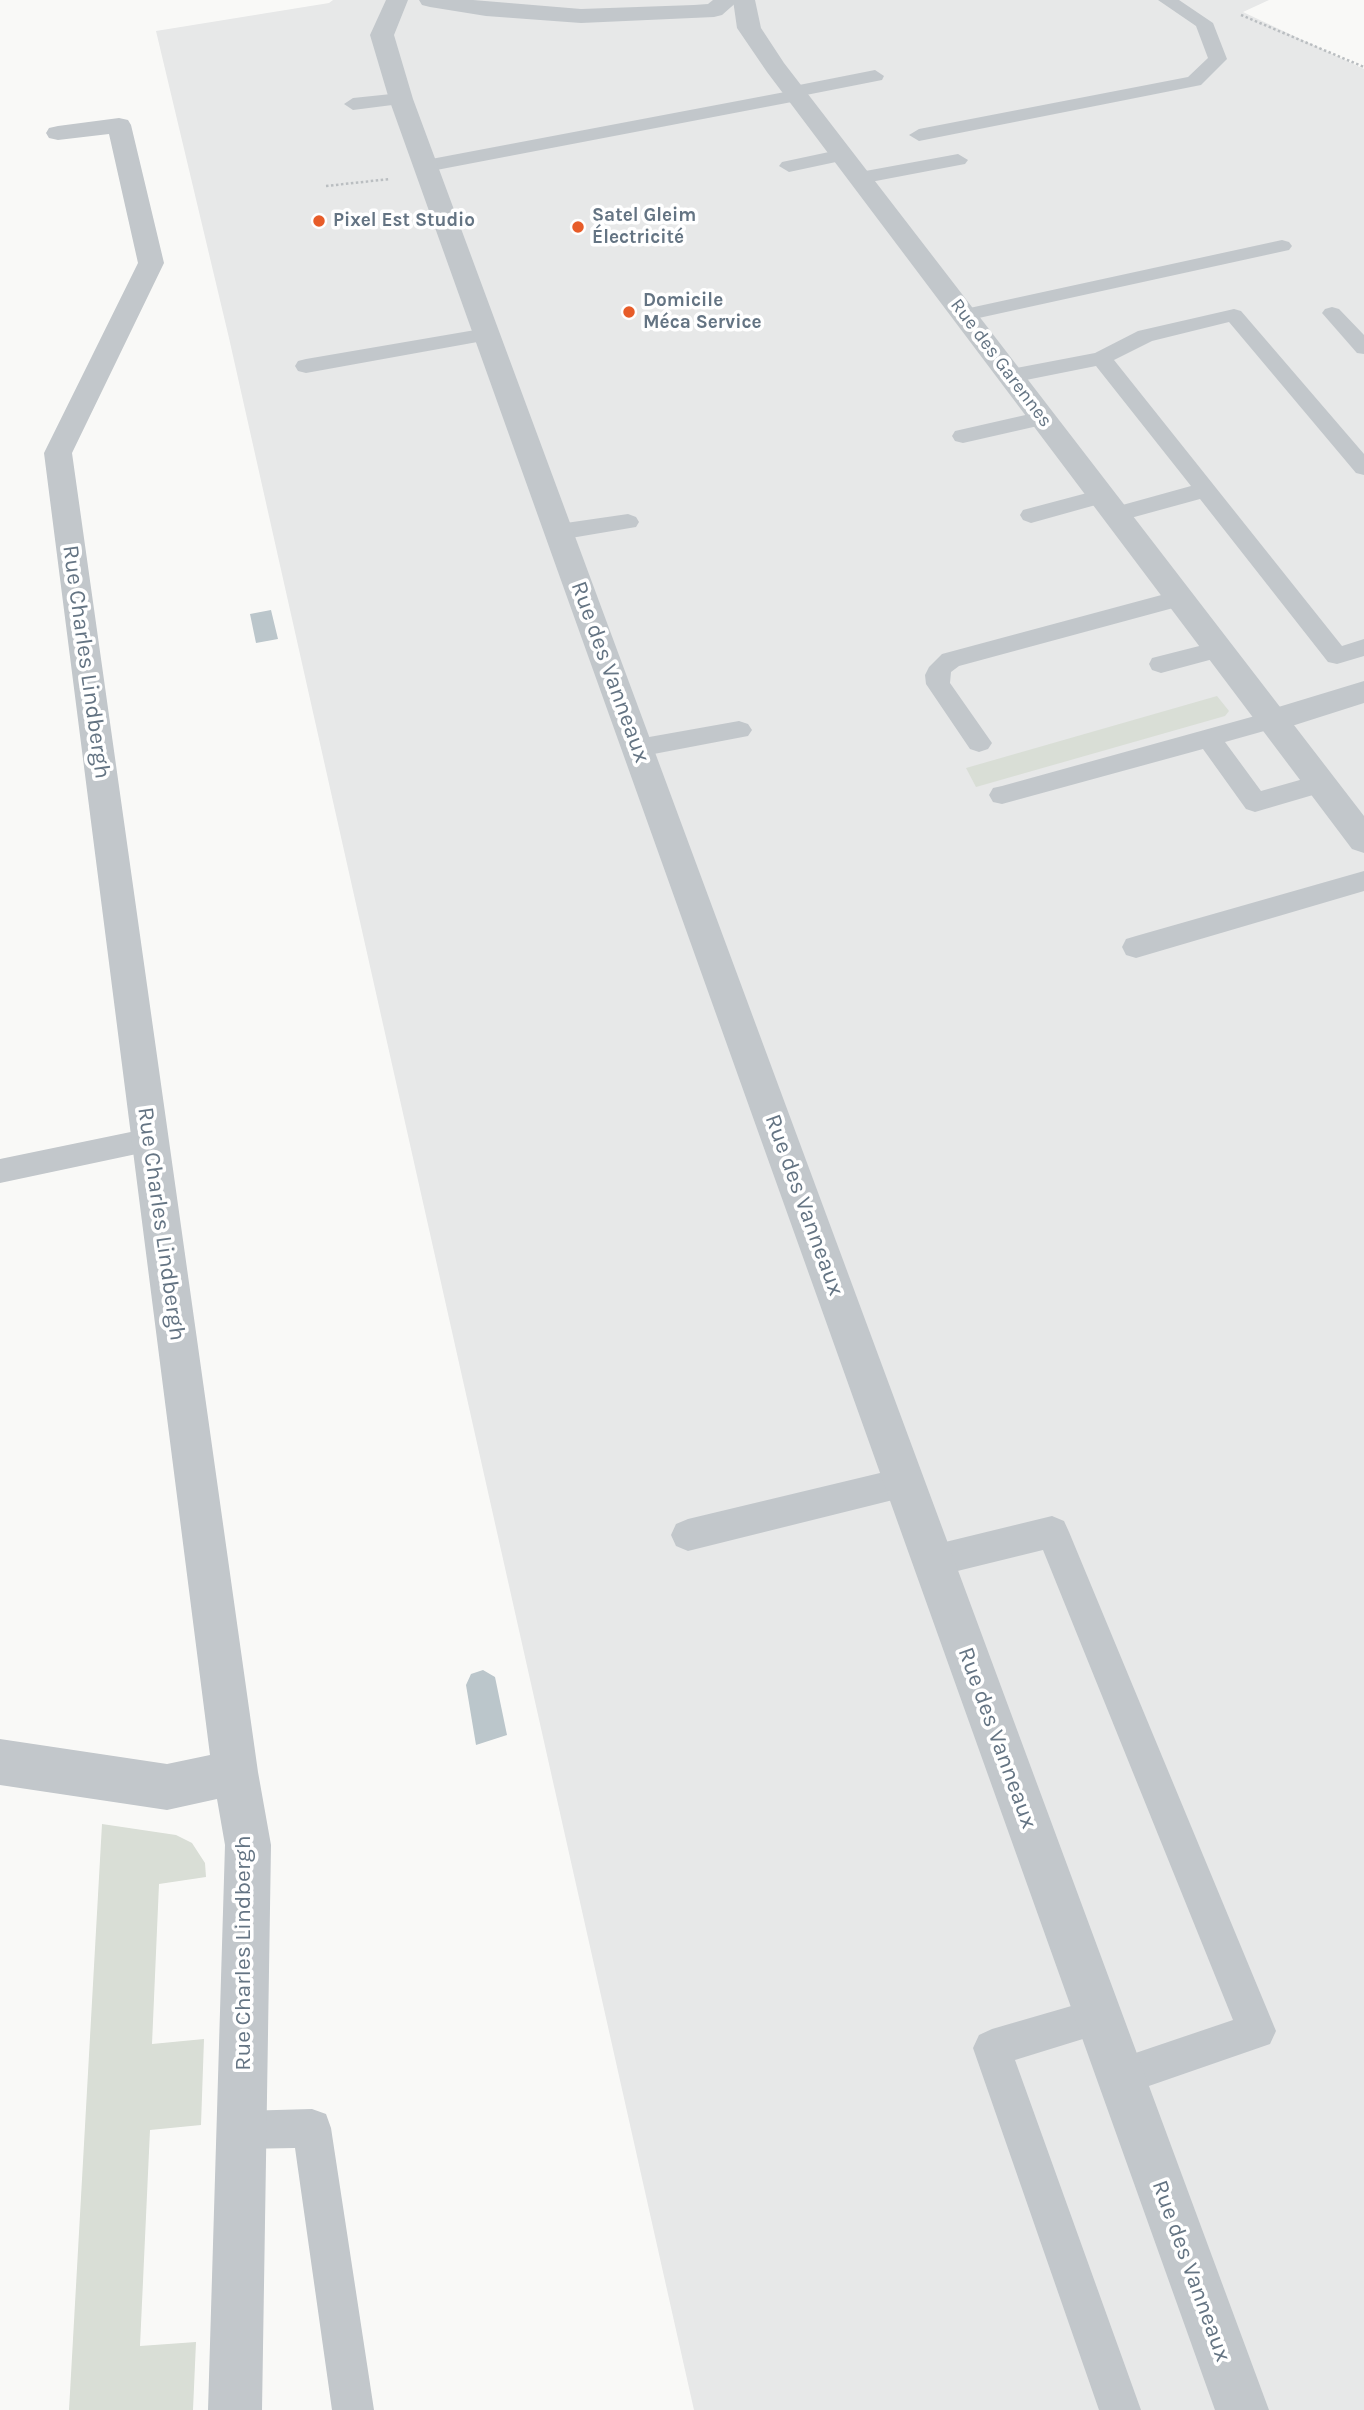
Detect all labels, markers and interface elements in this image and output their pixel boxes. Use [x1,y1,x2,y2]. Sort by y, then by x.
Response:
place label: Satel Gleim Électricité [592,205,696,249]
place label: Pixel Est Studio [333,210,475,232]
marker: Pixel Est Studio [311,213,327,229]
marker: Satel Gleim Électricité [570,219,586,235]
place label: Domicile Méca Service [643,290,762,334]
street label: Rue des Garennes [945,294,1057,432]
marker: Domicile Méca Service [621,304,637,320]
street label: Rue Charles Lindbergh [56,544,116,780]
street label: Rue des Vanneaux [564,578,656,766]
street label: Rue Charles Lindbergh [131,1106,191,1342]
street label: Rue des Vanneaux [758,1111,850,1299]
street label: Rue des Vanneaux [951,1644,1043,1832]
street label: Rue Charles Lindbergh [229,1835,257,2071]
street label: Rue des Vanneaux [1145,2177,1237,2365]

